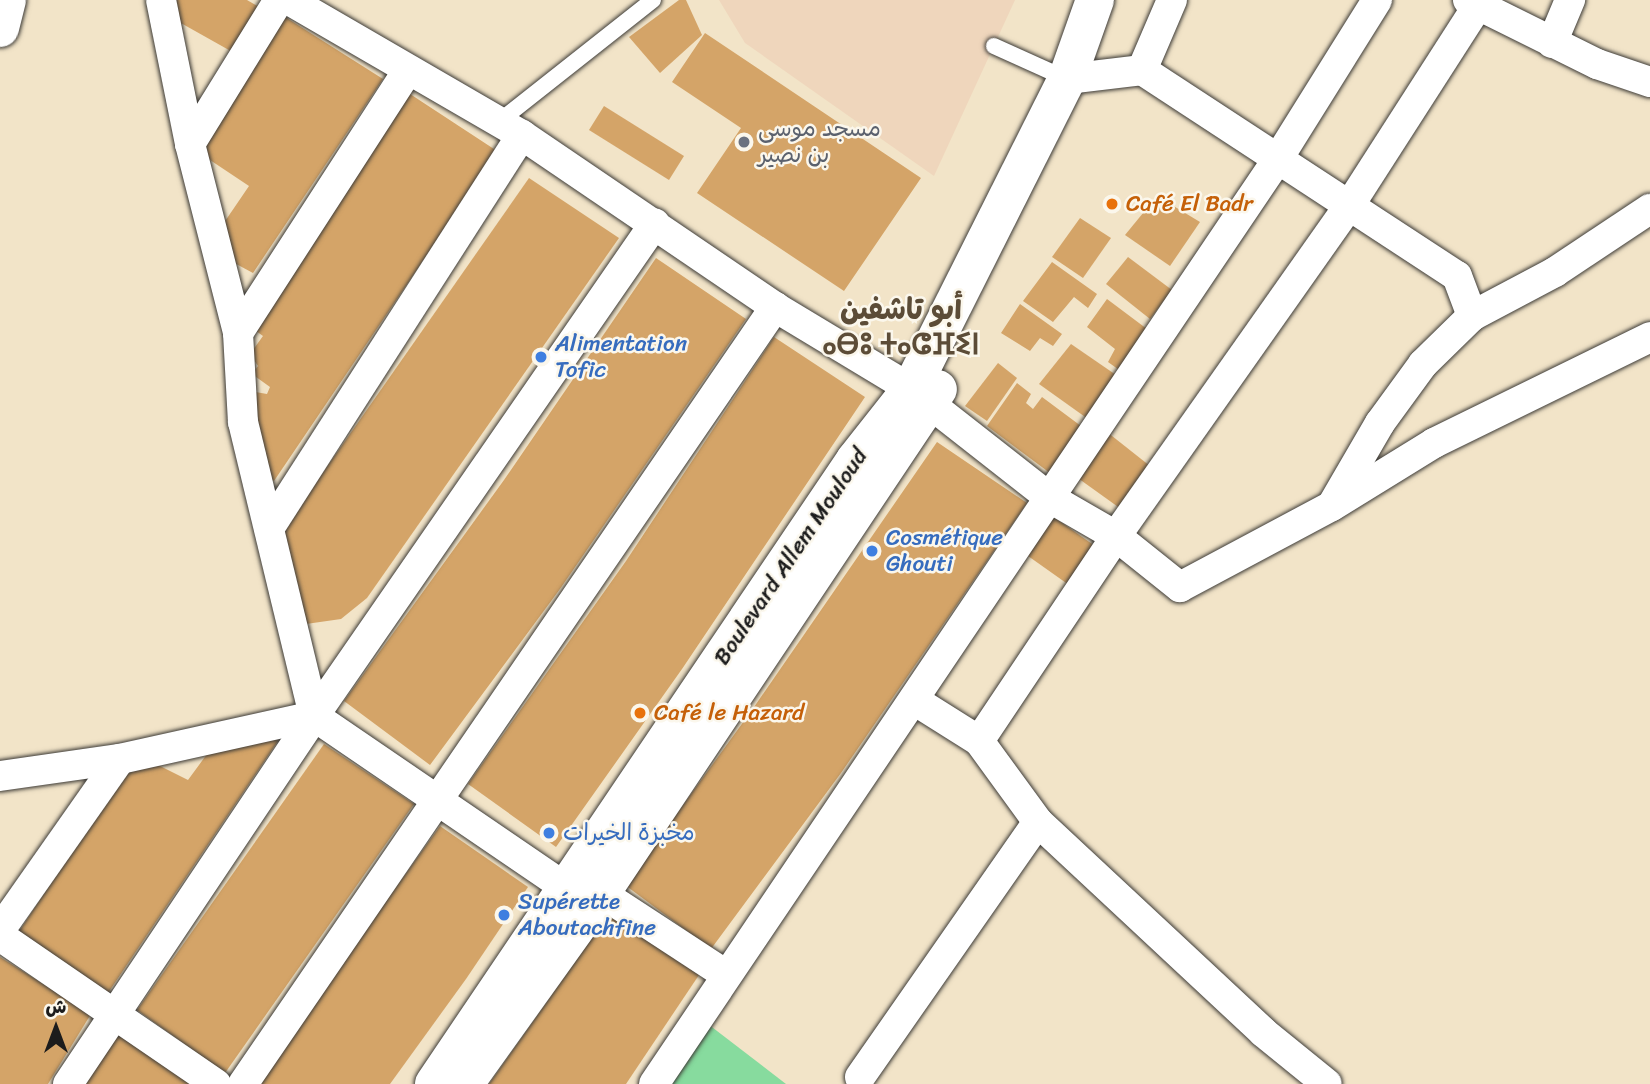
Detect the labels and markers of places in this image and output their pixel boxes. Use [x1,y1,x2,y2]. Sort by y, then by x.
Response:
place label: مسجد موسى بن نصير [758,115,881,169]
marker: مسجد موسى بن نصير [736,134,752,150]
place label: Café El Badr [1126,190,1253,218]
marker: Café El Badr [1104,196,1120,212]
place label: Alimentation Tofic [555,330,687,384]
marker: Alimentation Tofic [533,349,549,365]
place label: Cosmétique Ghouti [886,524,1003,578]
marker: Cosmétique Ghouti [864,543,880,559]
place label: Café le Hazard [654,699,804,727]
marker: Café le Hazard [632,705,648,721]
place label: مخبزة الخيرات [563,819,695,847]
marker: مخبزة الخيرات [541,825,557,841]
place label: Supérette Aboutachfine [518,888,656,942]
marker: Supérette Aboutachfine [496,907,512,923]

